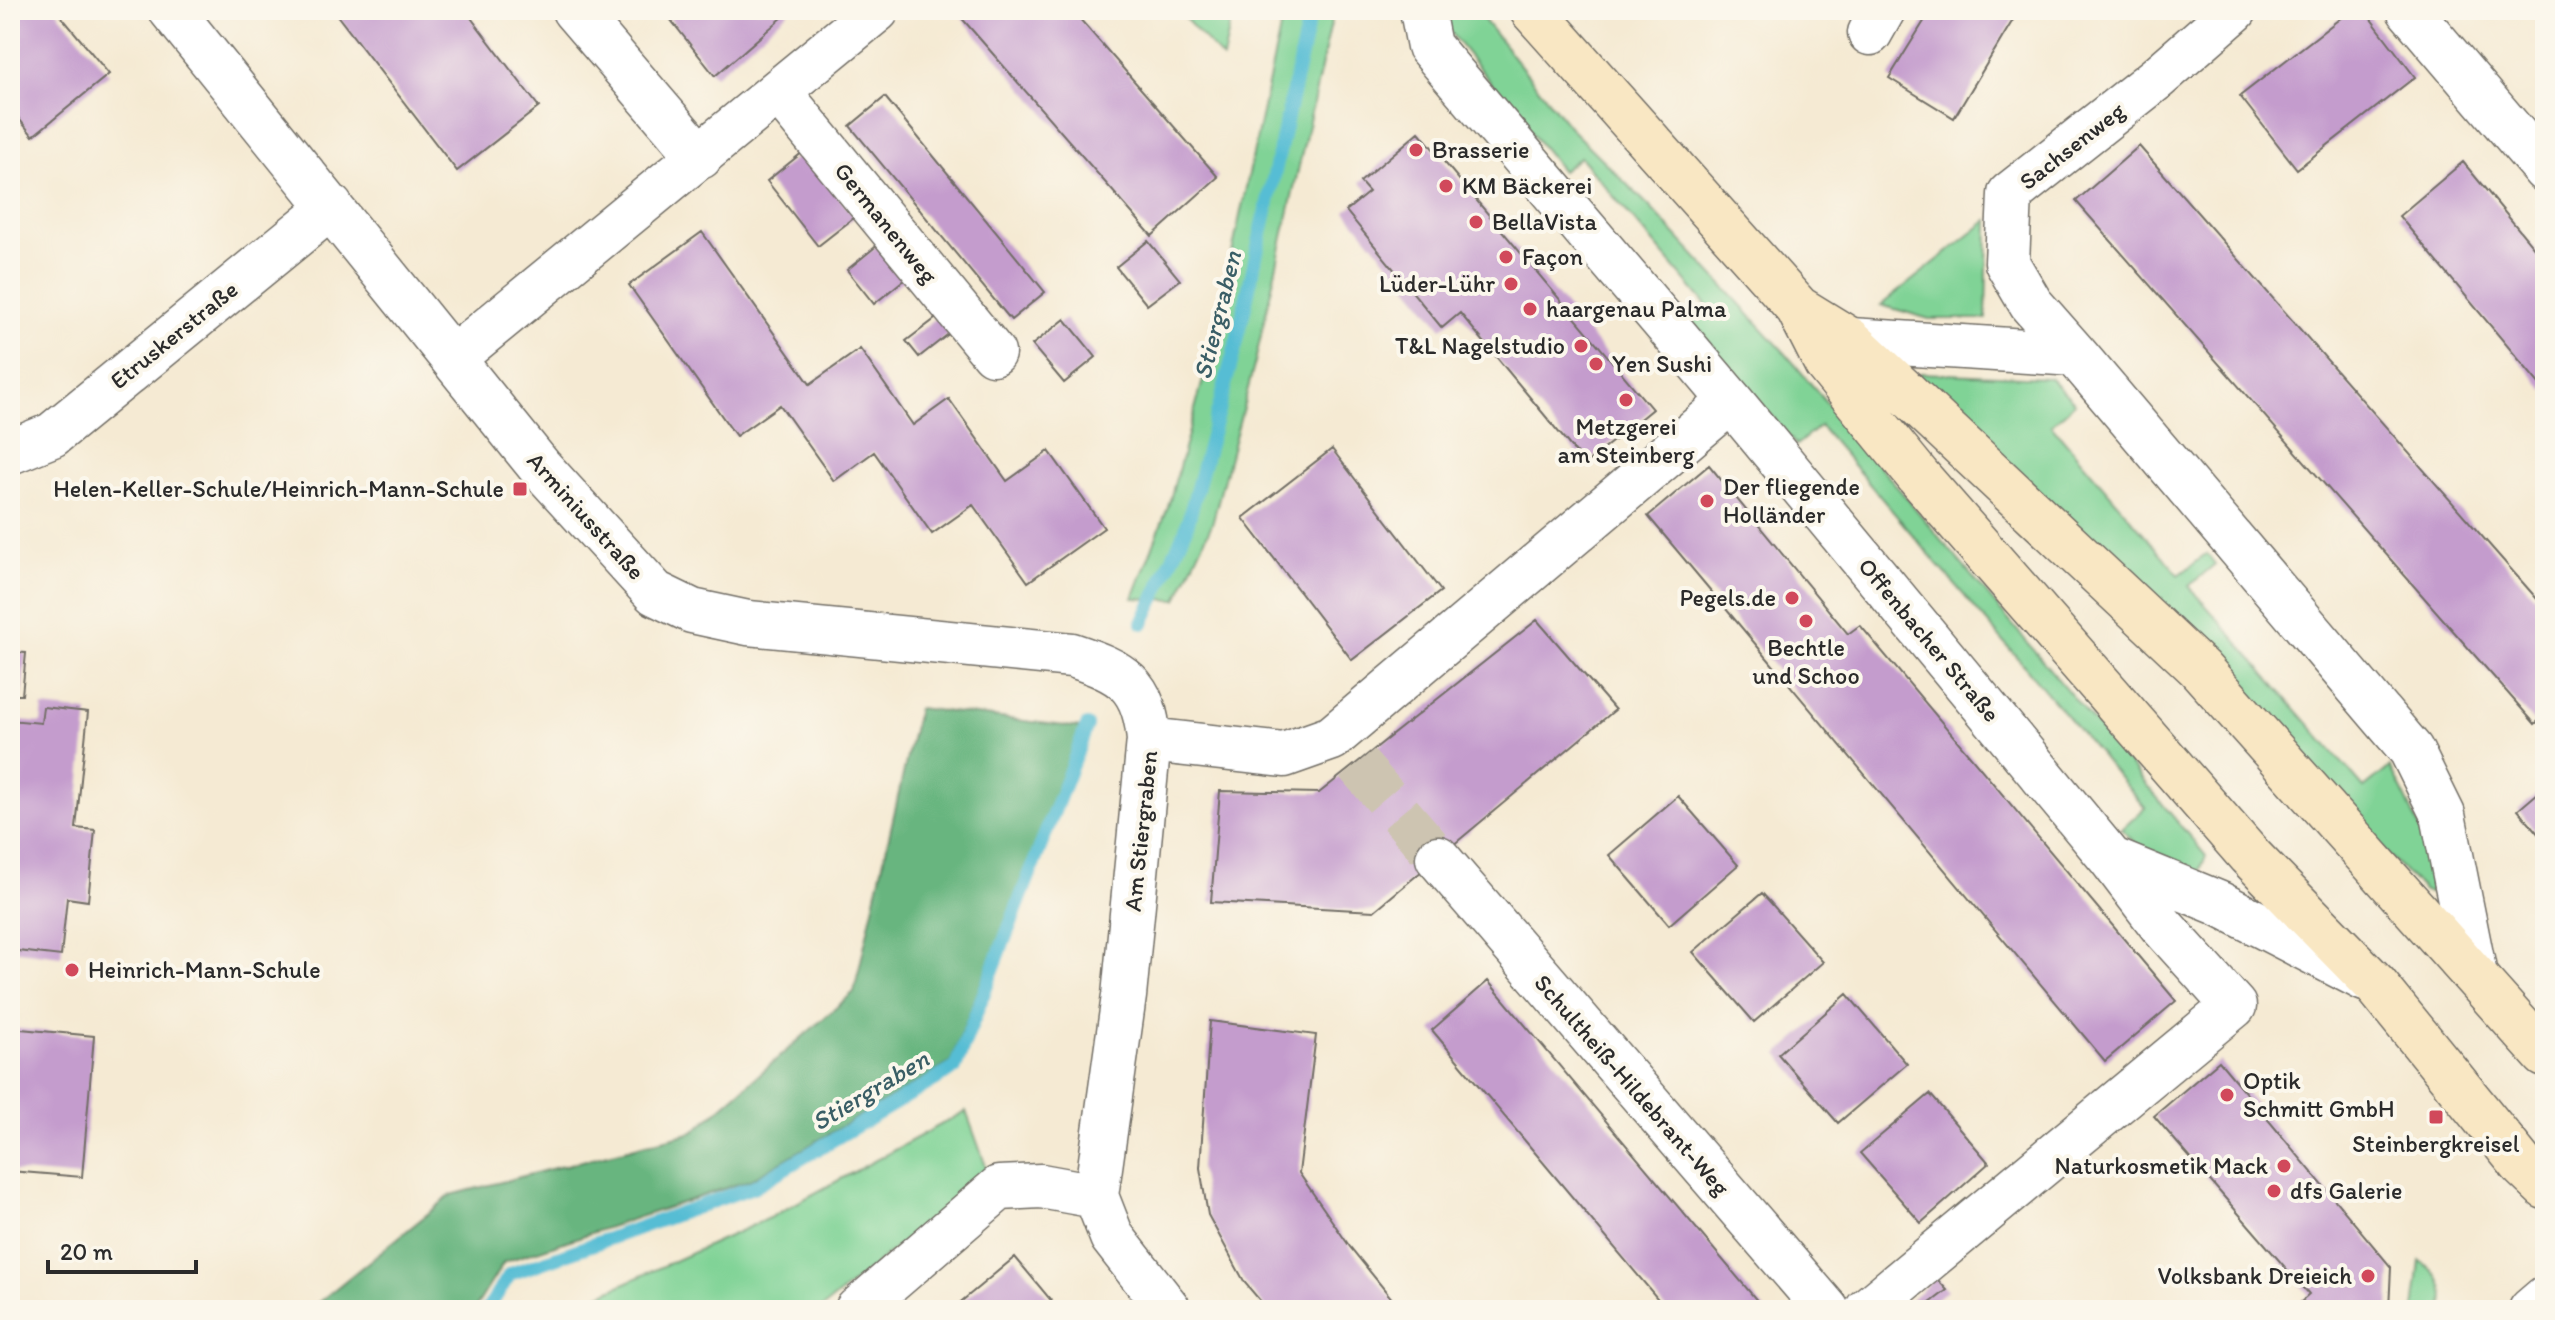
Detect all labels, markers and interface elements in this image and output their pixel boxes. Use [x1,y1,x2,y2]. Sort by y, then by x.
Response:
street label: Sachsenweg [2013,95,2131,196]
place label: Brasserie [1432,135,1530,164]
marker: Brasserie [1407,141,1425,159]
street label: Germanenweg [829,156,944,290]
place label: KM Bäckerei [1462,171,1592,200]
marker: KM Bäckerei [1437,177,1455,195]
place label: BellaVista [1492,207,1597,236]
marker: BellaVista [1467,213,1485,231]
place label: Façon [1522,242,1583,271]
water label: Stiergraben [1186,247,1248,382]
marker: Façon [1497,248,1515,266]
place label: Lüder-Lühr [1379,269,1495,298]
street label: Etruskerstraße [104,274,243,395]
marker: Lüder-Lühr [1502,275,1520,293]
place label: haargenau Palma [1546,294,1727,323]
marker: haargenau Palma [1521,300,1539,318]
place label: T&L Nagelstudio [1395,331,1565,360]
marker: T&L Nagelstudio [1572,337,1590,355]
place label: Yen Sushi [1612,349,1712,378]
marker: Yen Sushi [1587,355,1605,373]
marker: Metzgerei am Steinberg [1617,391,1635,409]
place label: Metzgerei am Steinberg [1558,412,1695,469]
street label: Arminiusstraße [521,446,651,586]
place label: Der fliegende Holländer [1723,472,1860,529]
place label: Helen-Keller-Schule/Heinrich-Mann-Schule [53,474,504,503]
marker: Helen-Keller-Schule/Heinrich-Mann-Schule [511,480,529,498]
marker: Der fliegende Holländer [1698,492,1716,510]
street label: Offenbacher Straße [1852,552,2006,728]
place label: Pegels.de [1680,583,1776,612]
marker: Pegels.de [1783,589,1801,607]
marker: Bechtle und Schoo [1797,612,1815,630]
place label: Bechtle und Schoo [1752,633,1860,690]
street label: Am Stiergraben [1118,749,1163,913]
place label: Heinrich-Mann-Schule [88,955,321,984]
marker: Heinrich-Mann-Schule [63,961,81,979]
street label: Schultheiß-Hildebrant-Weg [1528,968,1737,1202]
water label: Stiergraben [806,1042,935,1137]
place label: Optik Schmitt GmbH [2243,1066,2395,1123]
marker: Optik Schmitt GmbH [2218,1086,2236,1104]
marker: Steinbergkreisel [2427,1108,2445,1126]
place label: Steinbergkreisel [2352,1129,2520,1158]
place label: Naturkosmetik Mack [2055,1151,2269,1180]
marker: Naturkosmetik Mack [2275,1157,2293,1175]
place label: dfs Galerie [2290,1176,2402,1205]
marker: dfs Galerie [2265,1182,2283,1200]
scale bar [48,1224,196,1274]
text: 20 m [60,1237,113,1266]
place label: Volksbank Dreieich [2158,1261,2352,1290]
marker: Volksbank Dreieich [2359,1267,2377,1285]

